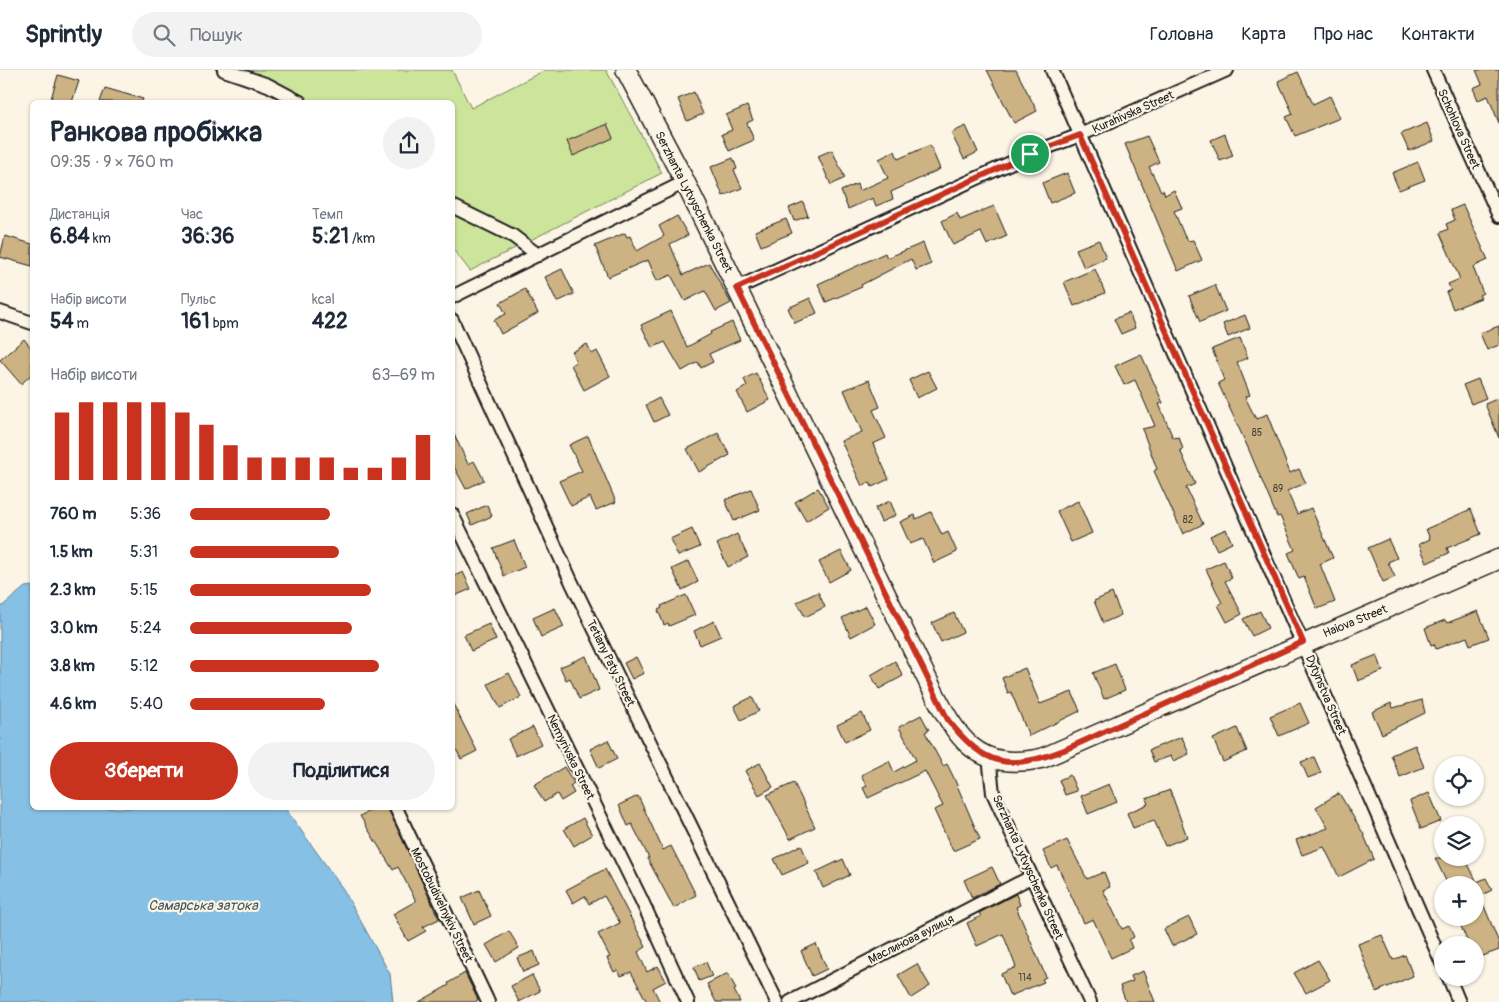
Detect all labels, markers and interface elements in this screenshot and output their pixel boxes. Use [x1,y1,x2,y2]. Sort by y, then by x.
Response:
search box [132,12,482,57]
text: Sprintly [25,20,102,49]
icon: search [150,21,178,49]
text: Пошук [190,23,243,47]
text: Головна [1150,23,1213,46]
text: Карта [1241,23,1286,46]
text: Про нас [1314,23,1373,46]
text: Контакти [1401,23,1474,46]
street label: Schohlova Street [1434,87,1483,172]
street label: Kurahivska Street [1090,88,1177,137]
text: Ранкова пробіжка [50,115,262,150]
button: share [383,117,435,169]
street label: Serzhanta Lytvyschenka Street [651,129,736,276]
pin [1009,133,1051,175]
icon: arrive [1016,140,1044,168]
text: 09:35 · 9 × 760 m [50,152,174,172]
text: Дистанція [50,206,110,223]
text: Час [181,206,203,223]
text: Темп [312,206,343,223]
text: 6.84 [50,223,90,250]
text: 36:36 [181,223,235,250]
text: 5:21 [312,223,349,250]
text: km [90,230,111,247]
text: /km [349,230,375,247]
text: Набір висоти [50,291,126,308]
text: Пульс [181,291,216,308]
text: kcal [312,291,335,308]
text: 54 [50,308,74,335]
text: 161 [181,308,210,335]
text: 422 [312,308,348,335]
text: m [74,315,89,332]
text: bpm [210,315,239,332]
text: Набір висоти [50,365,137,385]
text: 63–69 m [372,365,435,385]
house number: 85 [1252,427,1262,439]
house number: 89 [1273,483,1283,495]
text: 760 m [50,504,96,524]
text: 5:36 [130,504,161,524]
house number: 82 [1183,514,1194,526]
text: 1.5 km [50,542,93,562]
text: 5:31 [130,542,158,562]
text: 2.3 km [50,580,96,600]
text: 5:15 [130,580,158,600]
street label: Haiova Street [1321,602,1390,641]
street label: Tetiany Paty Street [583,617,638,709]
text: 3.0 km [50,618,98,638]
text: 5:24 [130,618,161,638]
street label: Dytynstva Street [1302,653,1349,738]
text: 3.8 km [50,656,95,676]
text: 5:12 [130,656,158,676]
text: 4.6 km [50,694,96,714]
text: 5:40 [130,694,163,714]
street label: Nemyrivska Street [543,712,598,802]
button: Зберегти [50,742,238,800]
button: Поділитися [248,742,435,800]
map controls [1434,756,1484,986]
button: locate [1434,756,1484,806]
street label: Serzhanta Lytvyschenka Street [989,793,1066,942]
button: layers [1434,816,1484,866]
street label: Mostobudivelnykiv Street [407,845,476,965]
button: + [1434,876,1484,926]
water label: Самарська затока [148,897,259,914]
street label: Маслинова вулиця [866,911,957,968]
button: − [1434,936,1484,986]
house number: 114 [1018,972,1032,984]

